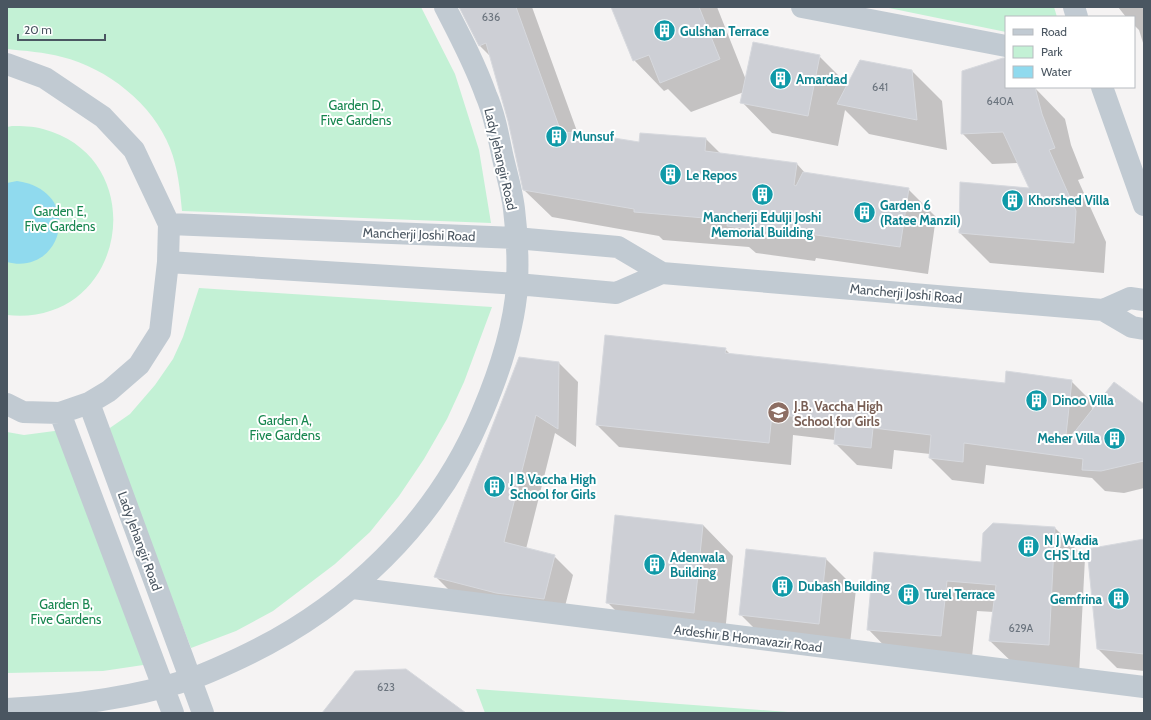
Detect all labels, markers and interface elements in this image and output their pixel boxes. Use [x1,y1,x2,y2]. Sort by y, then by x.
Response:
house number: 636 [482,10,500,24]
scale bar [18,16,105,42]
legend [1005,16,1135,88]
building icon: Gulshan Terrace [652,18,678,44]
text: 20 m [24,22,52,37]
place label: Gulshan Terrace [680,23,769,39]
text: Road [1041,24,1067,39]
text: Park [1041,44,1063,59]
text: Water [1041,64,1072,79]
building icon: Amardad [767,66,793,92]
place label: Amardad [796,71,847,87]
house number: 641 [872,80,888,94]
house number: 640A [987,94,1014,108]
park label: Garden D, Five Gardens [321,97,392,128]
street label: Lady Jehangir Road [481,106,521,212]
building icon: Munsuf [544,123,570,149]
place label: Munsuf [572,128,615,144]
building icon: Le Repos [657,162,683,188]
place label: Le Repos [686,167,737,183]
building icon: Mancherji Edulji Joshi Memorial Building [749,182,775,208]
building icon: Khorshed Villa [1000,187,1026,213]
place label: Khorshed Villa [1028,192,1110,208]
place label: Garden 6 (Ratee Manzil) [880,197,961,228]
building icon: Garden 6 (Ratee Manzil) [851,199,877,225]
park label: Garden E, Five Gardens [25,203,96,234]
place label: Mancherji Edulji Joshi Memorial Building [703,209,821,240]
street label: Mancherji Joshi Road [362,224,476,245]
street label: Mancherji Joshi Road [849,280,963,307]
building icon: Dinoo Villa [1024,387,1050,413]
place label: Dinoo Villa [1052,392,1114,408]
place label: J.B. Vaccha High School for Girls [793,398,883,429]
school or university icon: J.B. Vaccha High School for Girls [765,400,791,426]
park label: Garden A, Five Gardens [250,412,321,443]
building icon: Meher Villa [1102,425,1128,451]
place label: Meher Villa [1037,430,1101,446]
place label: J B Vaccha High School for Girls [509,471,596,502]
building icon: J B Vaccha High School for Girls [481,473,507,499]
street label: Lady Jehangir Road [115,489,165,593]
place label: N J Wadia CHS Ltd [1044,532,1099,563]
building icon: N J Wadia CHS Ltd [1016,534,1042,560]
place label: Adenwala Building [670,549,725,580]
building icon: Adenwala Building [642,551,668,577]
building icon: Dubash Building [770,573,796,599]
place label: Dubash Building [798,578,890,594]
building icon: Turel Terrace [895,581,921,607]
place label: Turel Terrace [924,586,995,602]
building icon: Gemfrina [1105,586,1131,612]
place label: Gemfrina [1050,591,1103,607]
park label: Garden B, Five Gardens [31,596,102,627]
street label: Ardeshir B Homavazir Road [673,621,823,655]
house number: 629A [1009,621,1034,635]
house number: 623 [377,680,395,694]

